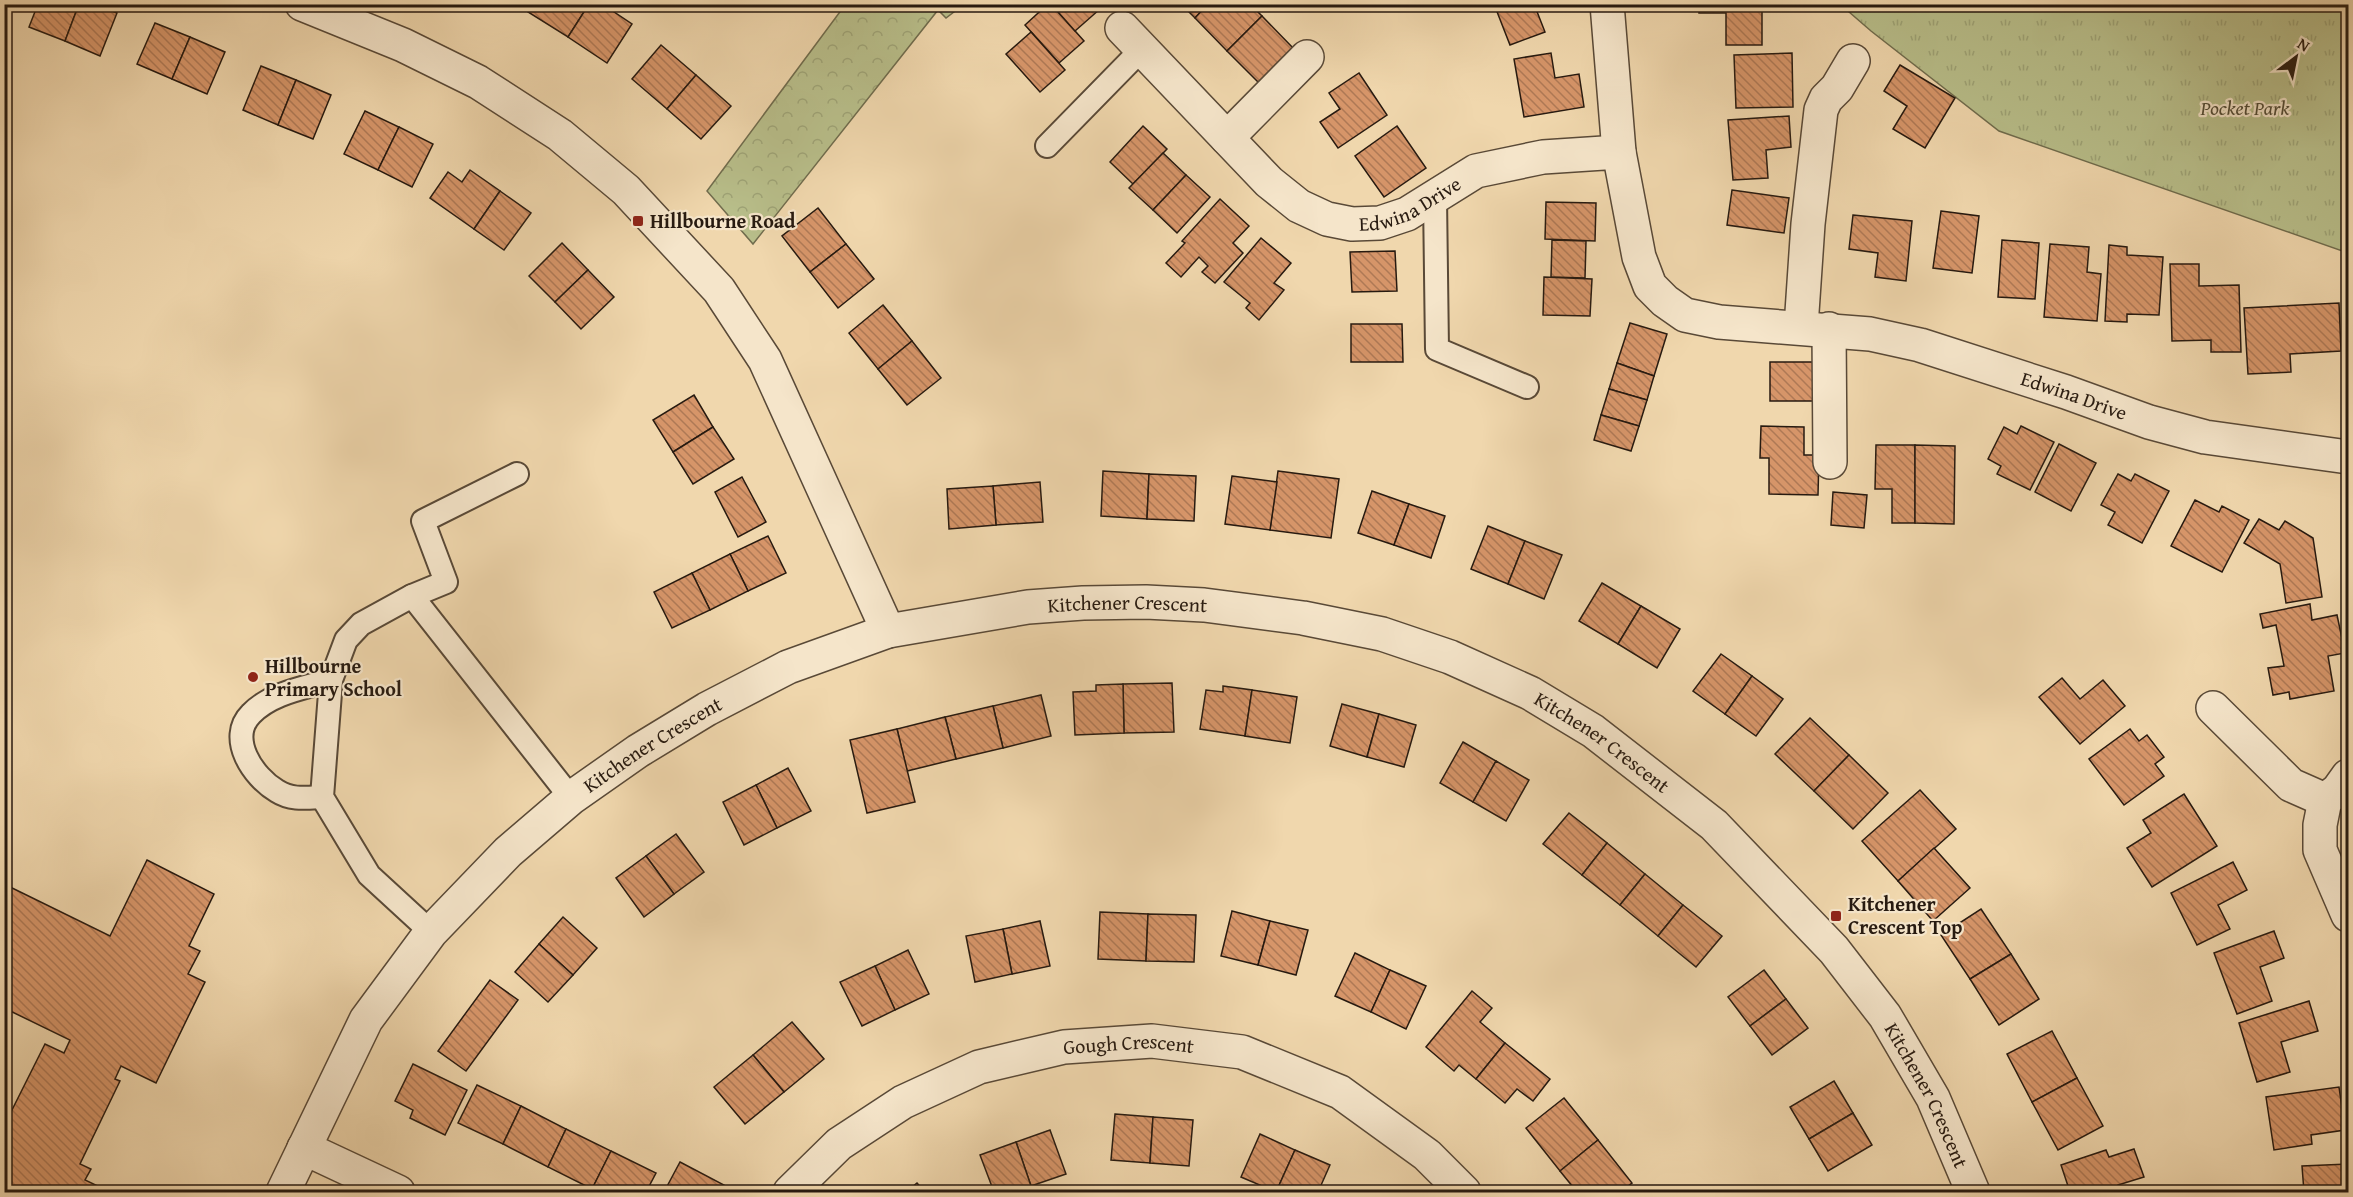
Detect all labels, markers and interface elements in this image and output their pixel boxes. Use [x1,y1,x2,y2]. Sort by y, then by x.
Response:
north arrow [2266,27,2326,87]
text: N [2293,31,2315,57]
park label: Pocket Park [2199,93,2290,122]
street label: Edwina Drive [1358,169,1466,238]
place label: Hillbourne Road [650,206,796,235]
marker: Hillbourne Road [631,214,645,228]
street label: Edwina Drive [2017,363,2131,427]
street label: Kitchener Crescent [1046,587,1208,620]
place label: Hillbourne Primary School [265,651,402,703]
marker: Hillbourne Primary School [246,670,260,684]
street label: Kitchener Crescent [1529,684,1676,799]
street label: Kitchener Crescent [577,689,727,799]
place label: Kitchener Crescent Top [1848,889,1963,941]
marker: Kitchener Crescent Top [1829,909,1843,923]
street label: Kitchener Crescent [1878,1017,1976,1172]
street label: Gough Crescent [1062,1026,1196,1061]

